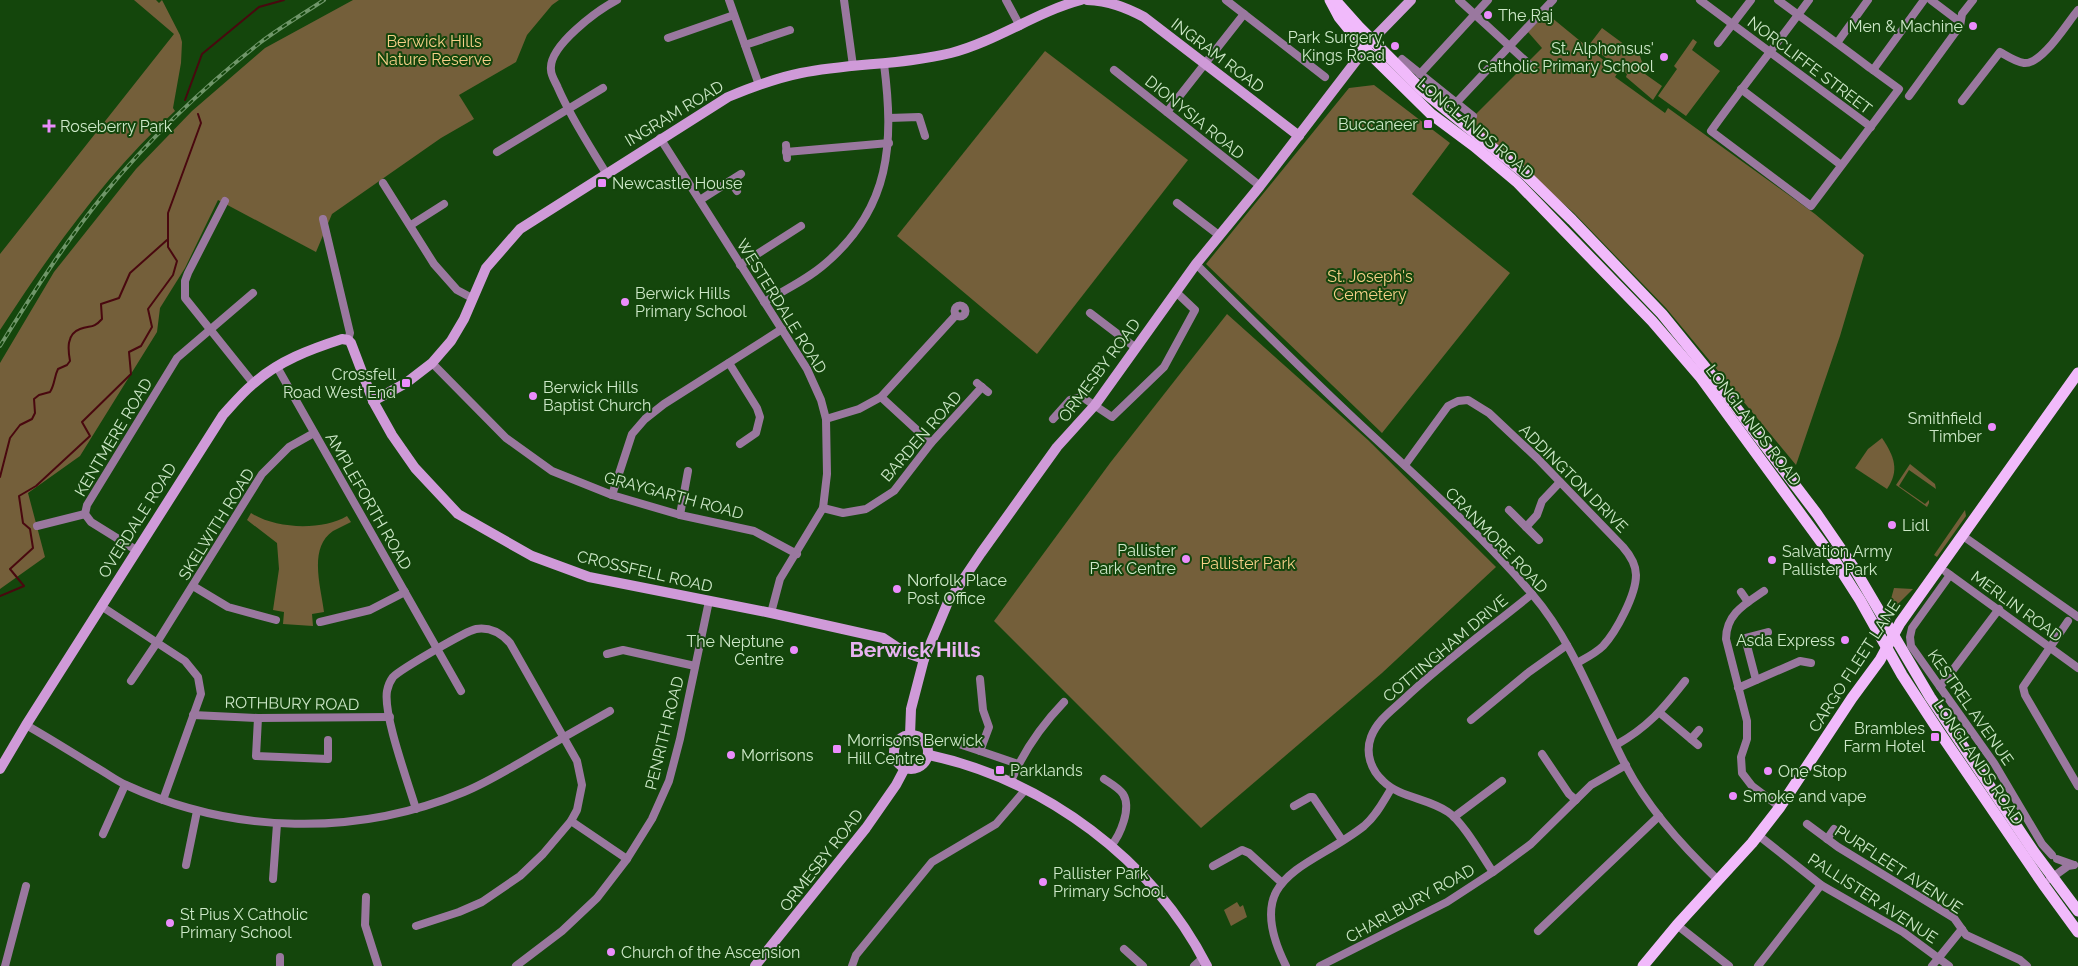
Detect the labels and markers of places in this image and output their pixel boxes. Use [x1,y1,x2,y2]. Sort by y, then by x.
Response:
place label: The Raj [1498,6,1553,25]
marker: The Raj [1482,9,1494,21]
place label: Men & Machine [1849,17,1963,36]
marker: Men & Machine [1967,20,1979,32]
place label: Park Surgery, Kings Road [1288,28,1385,65]
place label: St. Alphonsus' Catholic Primary School [1478,39,1655,76]
marker: Park Surgery, Kings Road [1389,40,1401,52]
marker: St. Alphonsus' Catholic Primary School [1658,51,1670,63]
place label: Buccaneer [1338,115,1418,134]
place label: Roseberry Park [60,117,173,136]
marker: Buccaneer [1422,118,1434,130]
marker: Roseberry Park [42,119,56,133]
place label: Newcastle House [612,174,742,193]
marker: Newcastle House [596,177,608,189]
place label: Berwick Hills Primary School [635,284,747,321]
marker: Berwick Hills Primary School [619,296,631,308]
place label: Crossfell Road West End [283,365,397,402]
marker: Crossfell Road West End [400,377,412,389]
place label: Berwick Hills Baptist Church [543,378,651,415]
marker: Berwick Hills Baptist Church [527,390,539,402]
place label: Smithfield Timber [1908,409,1982,446]
marker: Smithfield Timber [1986,421,1998,433]
place label: Lidl [1902,516,1930,535]
marker: Lidl [1886,519,1898,531]
place label: Pallister Park Centre [1090,541,1176,578]
place label: Salvation Army Pallister Park [1782,542,1893,579]
marker: Pallister Park Centre [1180,553,1192,565]
marker: Salvation Army Pallister Park [1766,554,1778,566]
place label: Norfolk Place Post Office [907,571,1007,608]
marker: Norfolk Place Post Office [891,583,903,595]
place label: Asda Express [1736,631,1835,650]
place label: The Neptune Centre [686,632,784,669]
marker: Asda Express [1839,634,1851,646]
marker: The Neptune Centre [788,644,800,656]
place label: Brambles Farm Hotel [1843,719,1926,756]
place label: Morrisons Berwick Hill Centre [847,731,983,768]
marker: Brambles Farm Hotel [1929,731,1941,743]
marker: Morrisons Berwick Hill Centre [831,743,843,755]
place label: Morrisons [741,746,814,765]
marker: Morrisons [725,749,737,761]
place label: Parklands [1010,761,1083,780]
place label: One Stop [1778,762,1847,781]
marker: Parklands [994,764,1006,776]
marker: One Stop [1762,765,1774,777]
place label: Smoke and vape [1743,787,1866,806]
marker: Smoke and vape [1727,790,1739,802]
place label: Pallister Park Primary School [1053,864,1165,901]
marker: Pallister Park Primary School [1037,876,1049,888]
place label: St Pius X Catholic Primary School [180,905,308,942]
marker: St Pius X Catholic Primary School [164,917,176,929]
place label: Church of the Ascension [621,943,800,962]
marker: Church of the Ascension [605,946,617,958]

